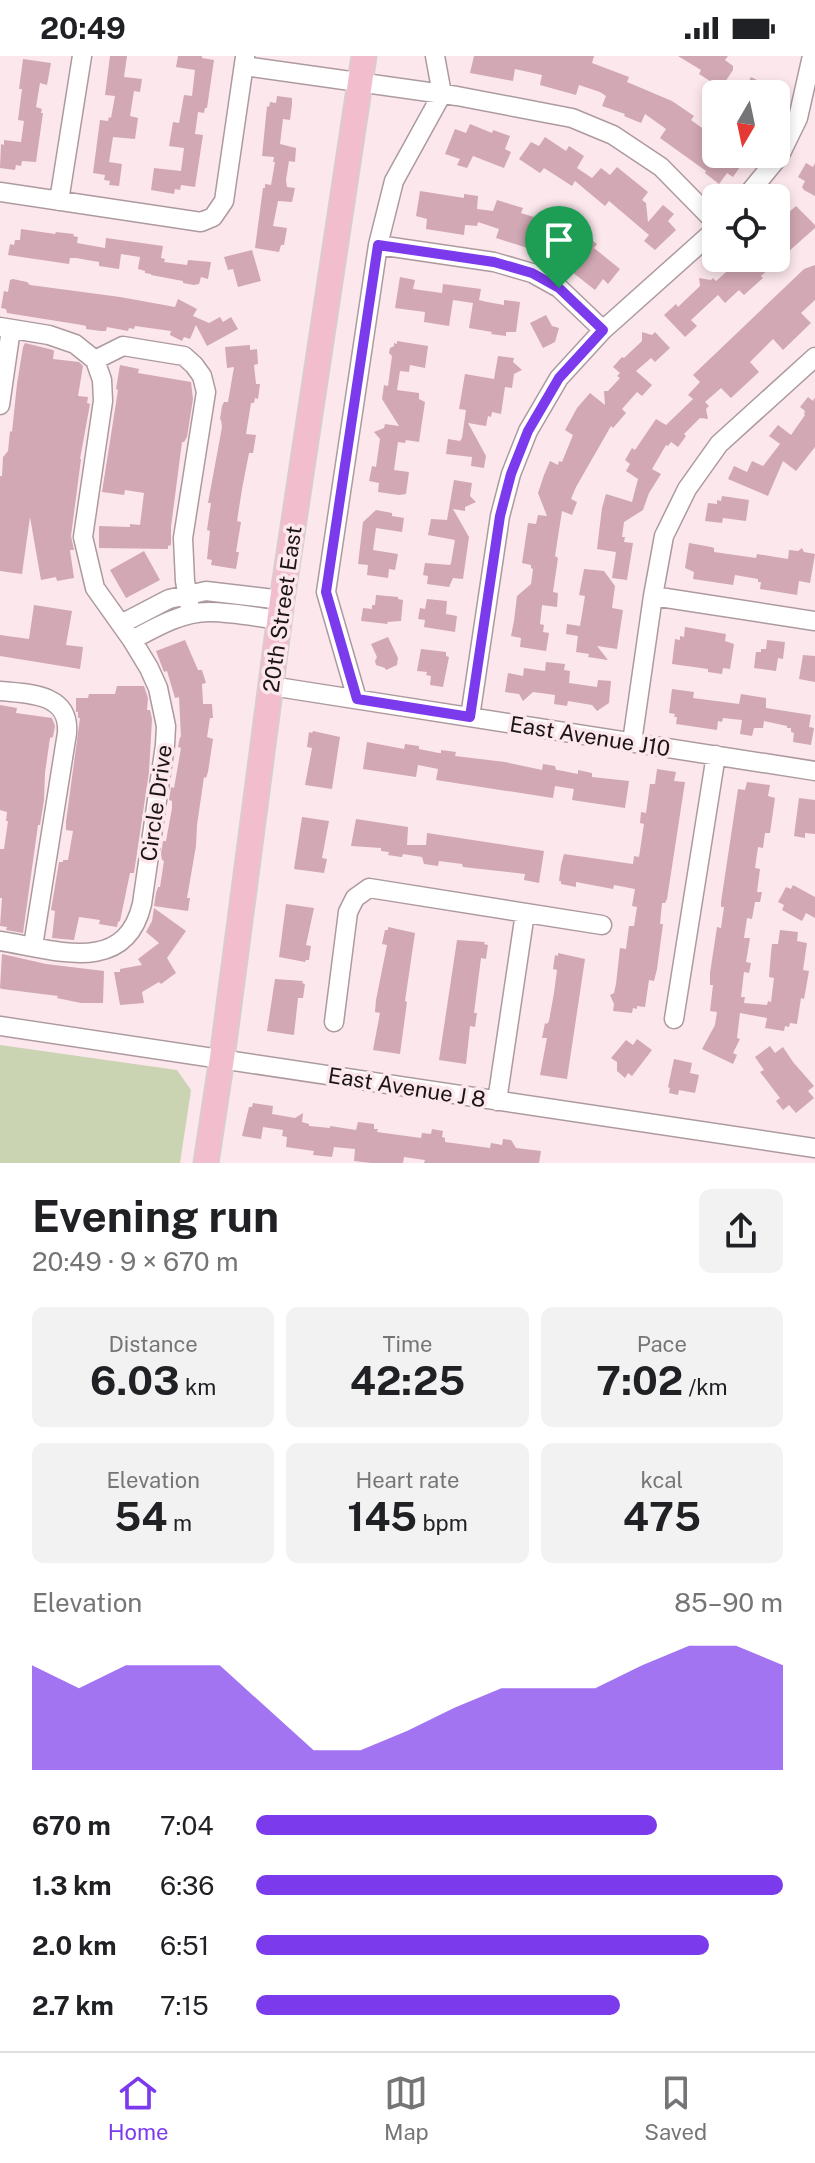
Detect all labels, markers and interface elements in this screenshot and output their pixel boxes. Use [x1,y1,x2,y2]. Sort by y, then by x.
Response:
text: 20:49 [40,10,126,46]
north arrow [702,80,790,168]
map controls [702,80,790,272]
button: locate [702,184,790,272]
pin [525,206,593,288]
icon: arrive [537,218,581,262]
street label: 20th Street East [257,524,307,694]
street label: East Avenue J10 [508,710,672,762]
street label: Circle Drive [135,743,177,863]
street label: East Avenue J 8 [326,1062,488,1112]
button: share [699,1189,783,1273]
text: Evening run [32,1190,279,1242]
text: 20:49 · 9 × 670 m [32,1246,239,1277]
text: Distance [109,1331,198,1357]
text: Time [382,1331,433,1357]
text: Pace [637,1331,687,1357]
text: 6.03 [90,1357,180,1404]
text: 42:25 [350,1357,465,1404]
text: 7:02 [596,1357,683,1404]
text: km [180,1374,216,1400]
text: /km [683,1374,728,1400]
text: Elevation [106,1467,200,1493]
text: Heart rate [355,1467,459,1493]
text: kcal [641,1467,683,1493]
text: 54 [114,1493,168,1540]
text: 145 [347,1493,417,1540]
text: 475 [623,1493,701,1540]
text: m [168,1510,192,1536]
text: bpm [417,1510,468,1536]
text: Elevation [32,1587,142,1618]
text: 85–90 m [674,1587,783,1618]
text: 670 m [32,1810,111,1841]
text: 7:04 [160,1810,214,1841]
text: 1.3 km [32,1870,112,1901]
text: 6:36 [160,1870,214,1901]
text: 2.0 km [32,1930,117,1961]
text: 6:51 [160,1930,209,1961]
text: 2.7 km [32,1990,114,2021]
text: 7:15 [160,1990,209,2021]
tab: Home [108,2071,168,2145]
tab: Map [384,2071,429,2145]
tab: Saved [644,2071,707,2145]

